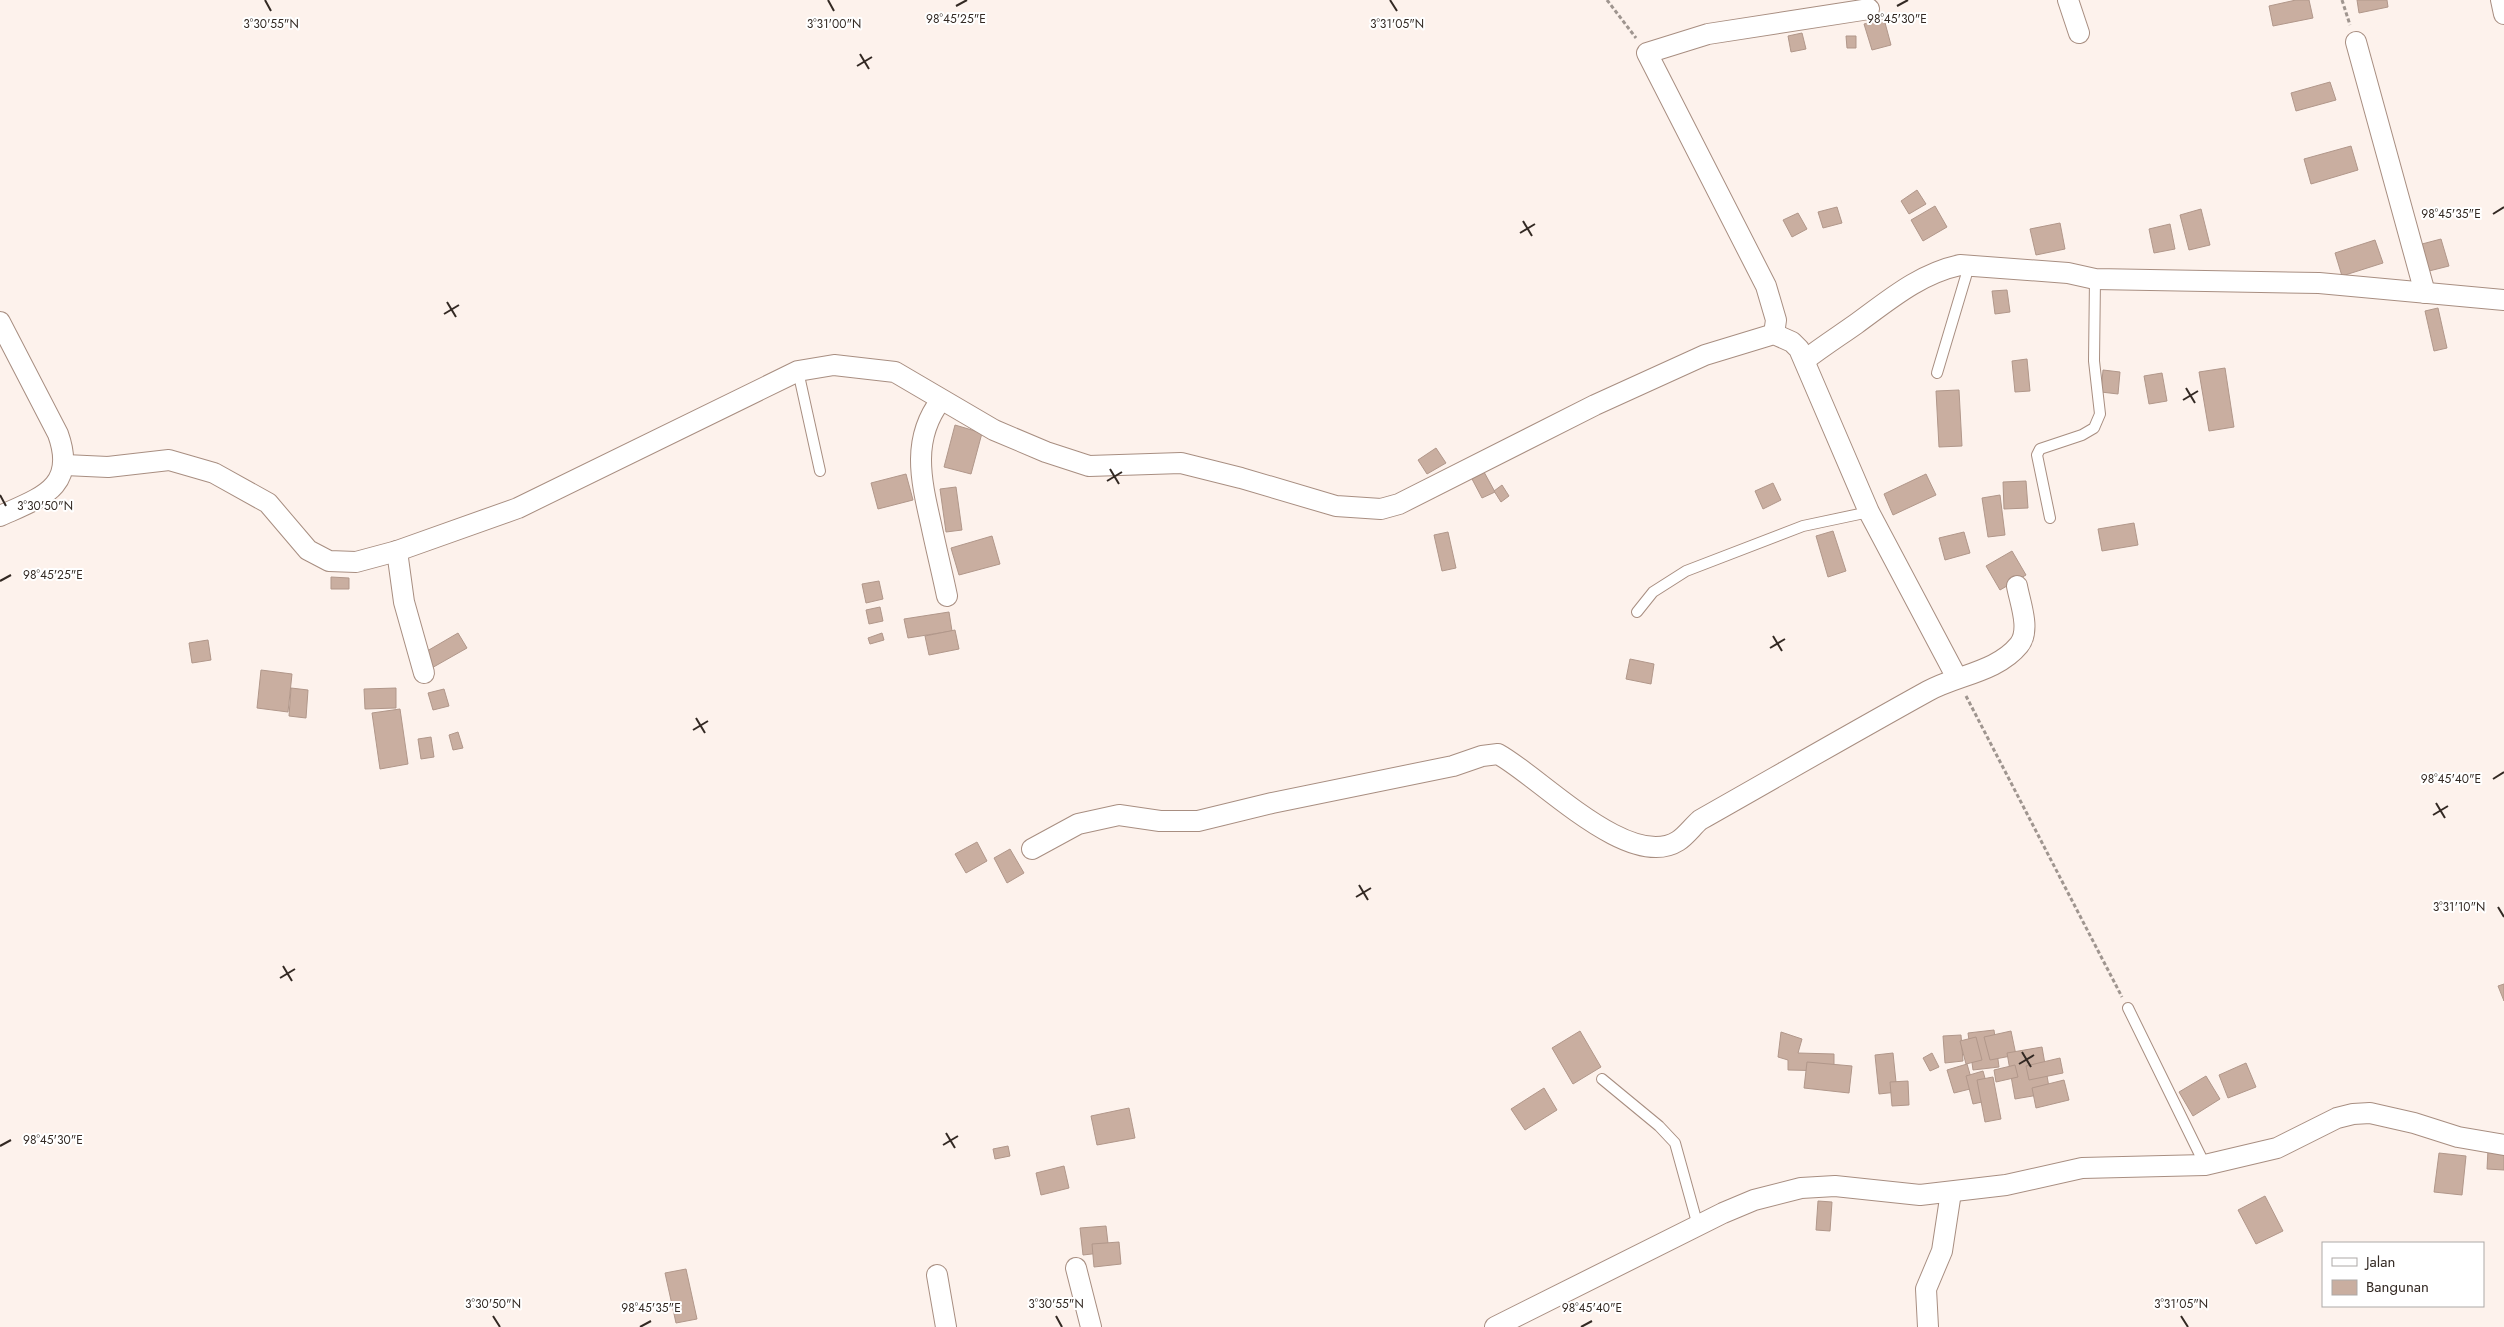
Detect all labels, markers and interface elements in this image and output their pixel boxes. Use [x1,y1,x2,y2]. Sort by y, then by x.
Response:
text: 98°45'25"E [926,10,986,28]
text: 98°45'30"E [1867,10,1927,28]
text: 3°30'55"N [243,15,299,33]
text: 3°31'00"N [807,15,861,33]
text: 3°31'05"N [1370,15,1424,33]
text: 98°45'35"E [2421,205,2481,223]
text: 3°30'50"N [17,497,73,515]
text: 98°45'25"E [23,566,83,584]
text: 98°45'40"E [2421,770,2481,788]
text: 3°31'10"N [2433,898,2485,916]
text: 98°45'30"E [23,1131,83,1149]
legend [2322,1242,2484,1307]
text: Jalan [2364,1251,2395,1273]
text: Bangunan [2366,1276,2429,1298]
text: 3°30'50"N [465,1295,521,1313]
text: 3°30'55"N [1028,1295,1084,1313]
text: 3°31'05"N [2154,1295,2208,1313]
text: 98°45'35"E [621,1299,681,1317]
text: 98°45'40"E [1562,1299,1622,1317]

